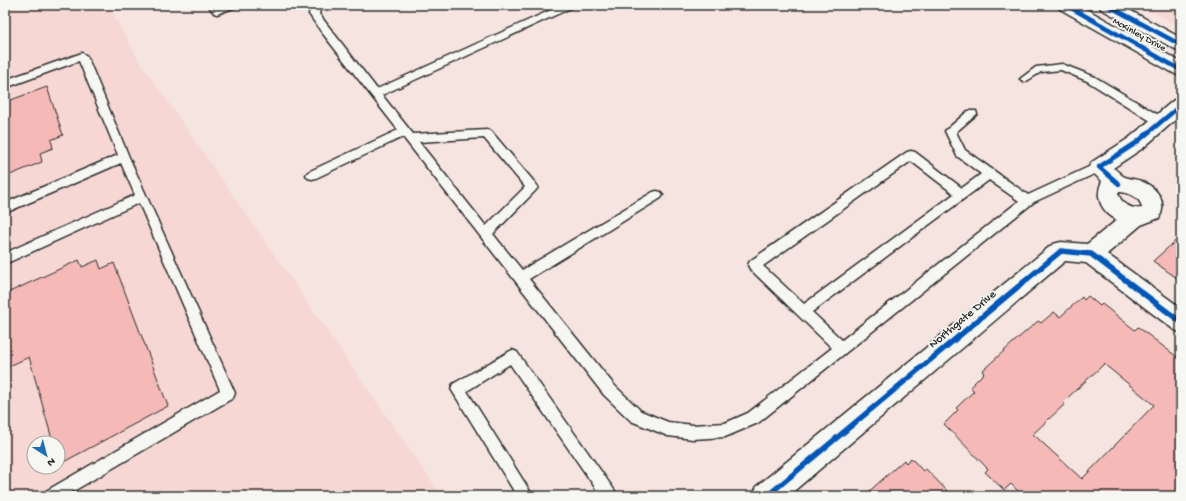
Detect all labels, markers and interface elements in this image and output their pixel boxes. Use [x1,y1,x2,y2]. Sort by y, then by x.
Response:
street label: McKinley Drive [1110,15,1169,55]
street label: Northgate Drive [927,287,1000,352]
north arrow [26,435,66,475]
text: N [44,455,57,468]

